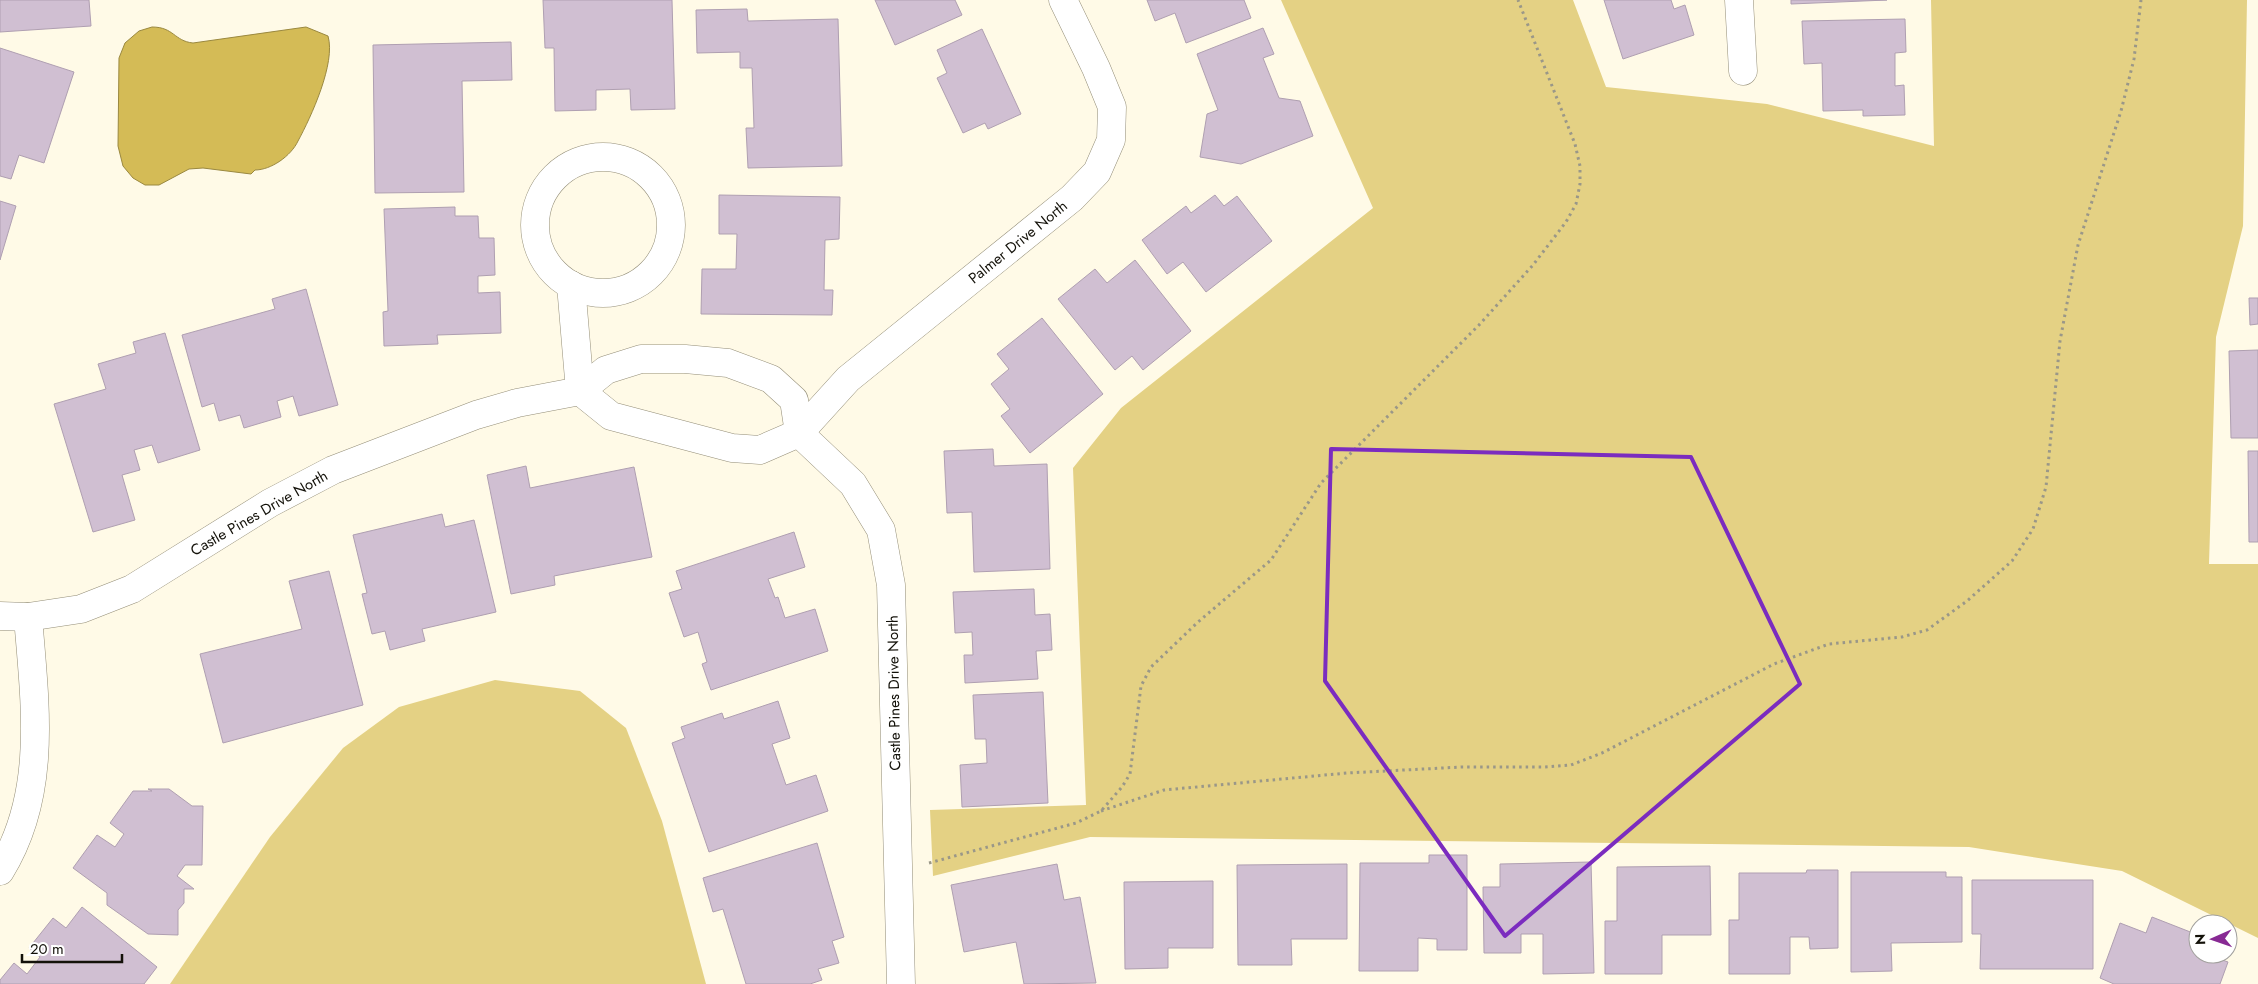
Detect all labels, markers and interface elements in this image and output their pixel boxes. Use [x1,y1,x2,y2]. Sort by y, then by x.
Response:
street label: Palmer Drive North [964,195,1072,289]
street label: Castle Pines Drive North [186,465,332,561]
street label: Castle Pines Drive North [882,615,906,771]
north arrow [2188,914,2238,964]
scale bar [22,932,122,964]
text: N [2190,934,2210,945]
text: 20 m [30,938,64,960]

